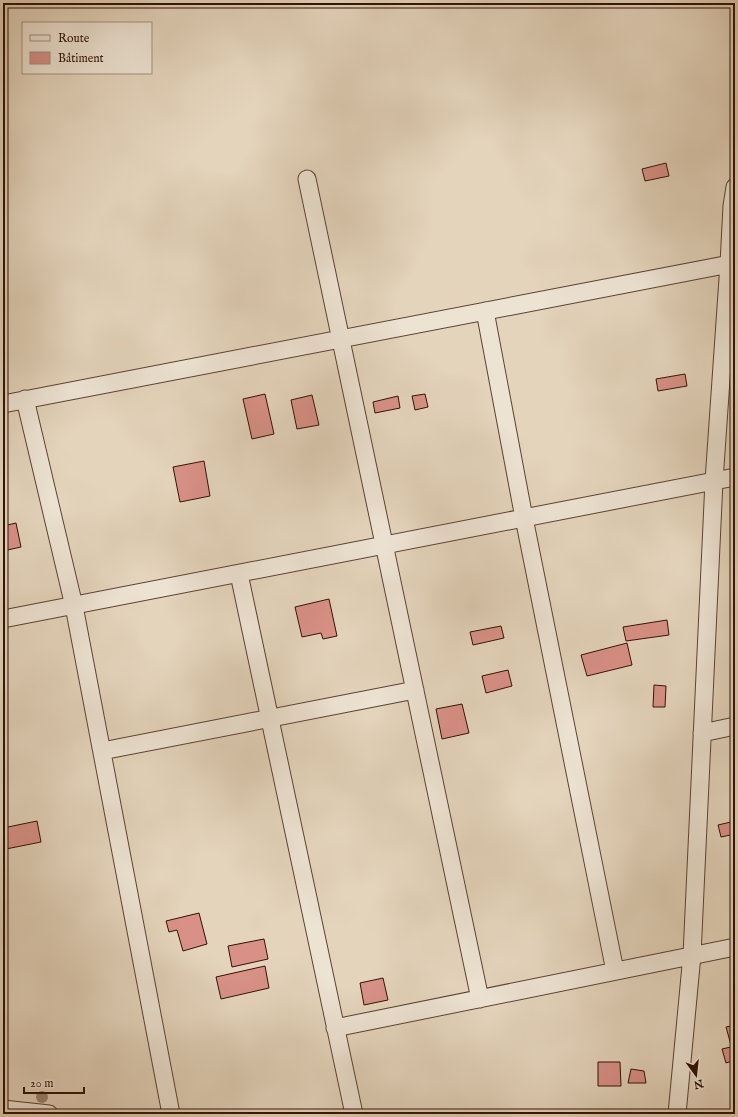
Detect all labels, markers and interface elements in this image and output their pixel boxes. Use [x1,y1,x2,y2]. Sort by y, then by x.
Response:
legend [22,22,152,74]
text: Route [58,31,90,46]
text: Bâtiment [58,51,104,66]
north arrow [676,1055,716,1095]
scale bar [24,1069,84,1095]
text: N [691,1075,706,1092]
text: 20 m [30,1076,53,1091]

